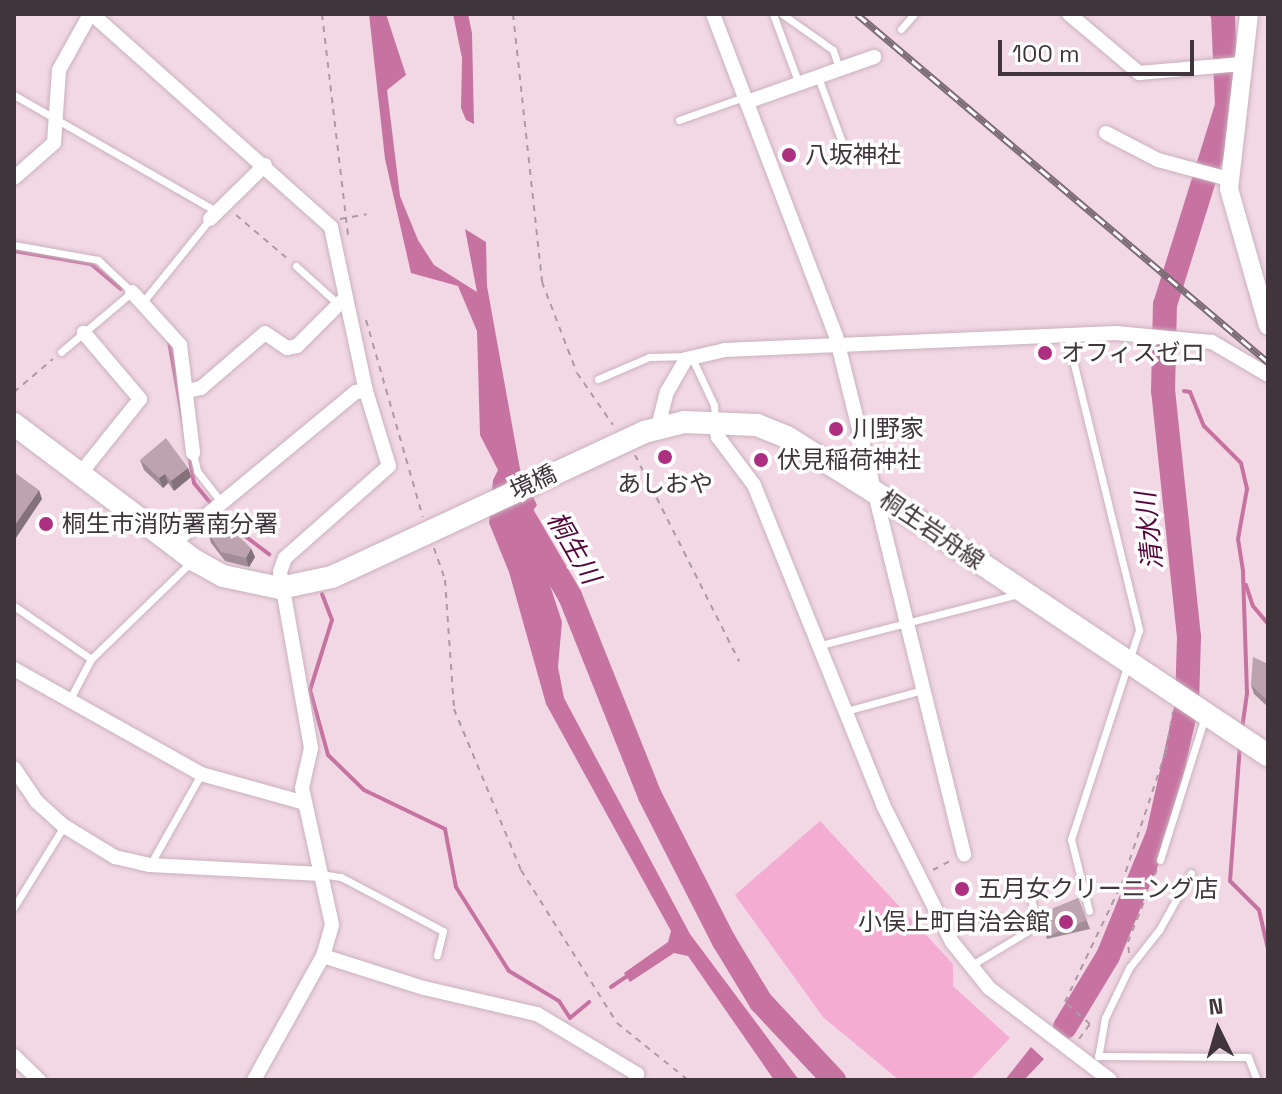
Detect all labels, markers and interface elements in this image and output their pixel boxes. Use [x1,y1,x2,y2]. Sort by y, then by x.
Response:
scale bar [1002,24,1198,74]
text: 100 m [1012,38,1080,69]
place label: 八坂神社 [805,141,901,169]
marker: 八坂神社 [780,146,798,164]
place label: オフィスゼロ [1061,339,1205,367]
marker: オフィスゼロ [1036,344,1054,362]
place label: 川野家 [852,415,924,443]
marker: 川野家 [827,420,845,438]
place label: 伏見稲荷神社 [777,446,921,474]
marker: あしおや [656,448,674,466]
marker: 伏見稲荷神社 [752,451,770,469]
street label: 境橋 [505,459,561,505]
place label: あしおや [617,470,713,498]
street label: 桐生岩舟線 [874,485,990,575]
water label: 清水川 [1130,491,1170,571]
water label: 桐生川 [540,506,606,590]
place label: 桐生市消防署南分署 [62,510,278,538]
marker: 桐生市消防署南分署 [37,515,55,533]
place label: 五月女クリーニング店 [978,875,1218,903]
marker: 五月女クリーニング店 [953,880,971,898]
place label: 小俣上町自治会館 [858,908,1050,936]
marker: 小俣上町自治会館 [1057,913,1075,931]
north arrow [1178,990,1258,1070]
text: N [1207,992,1224,1021]

